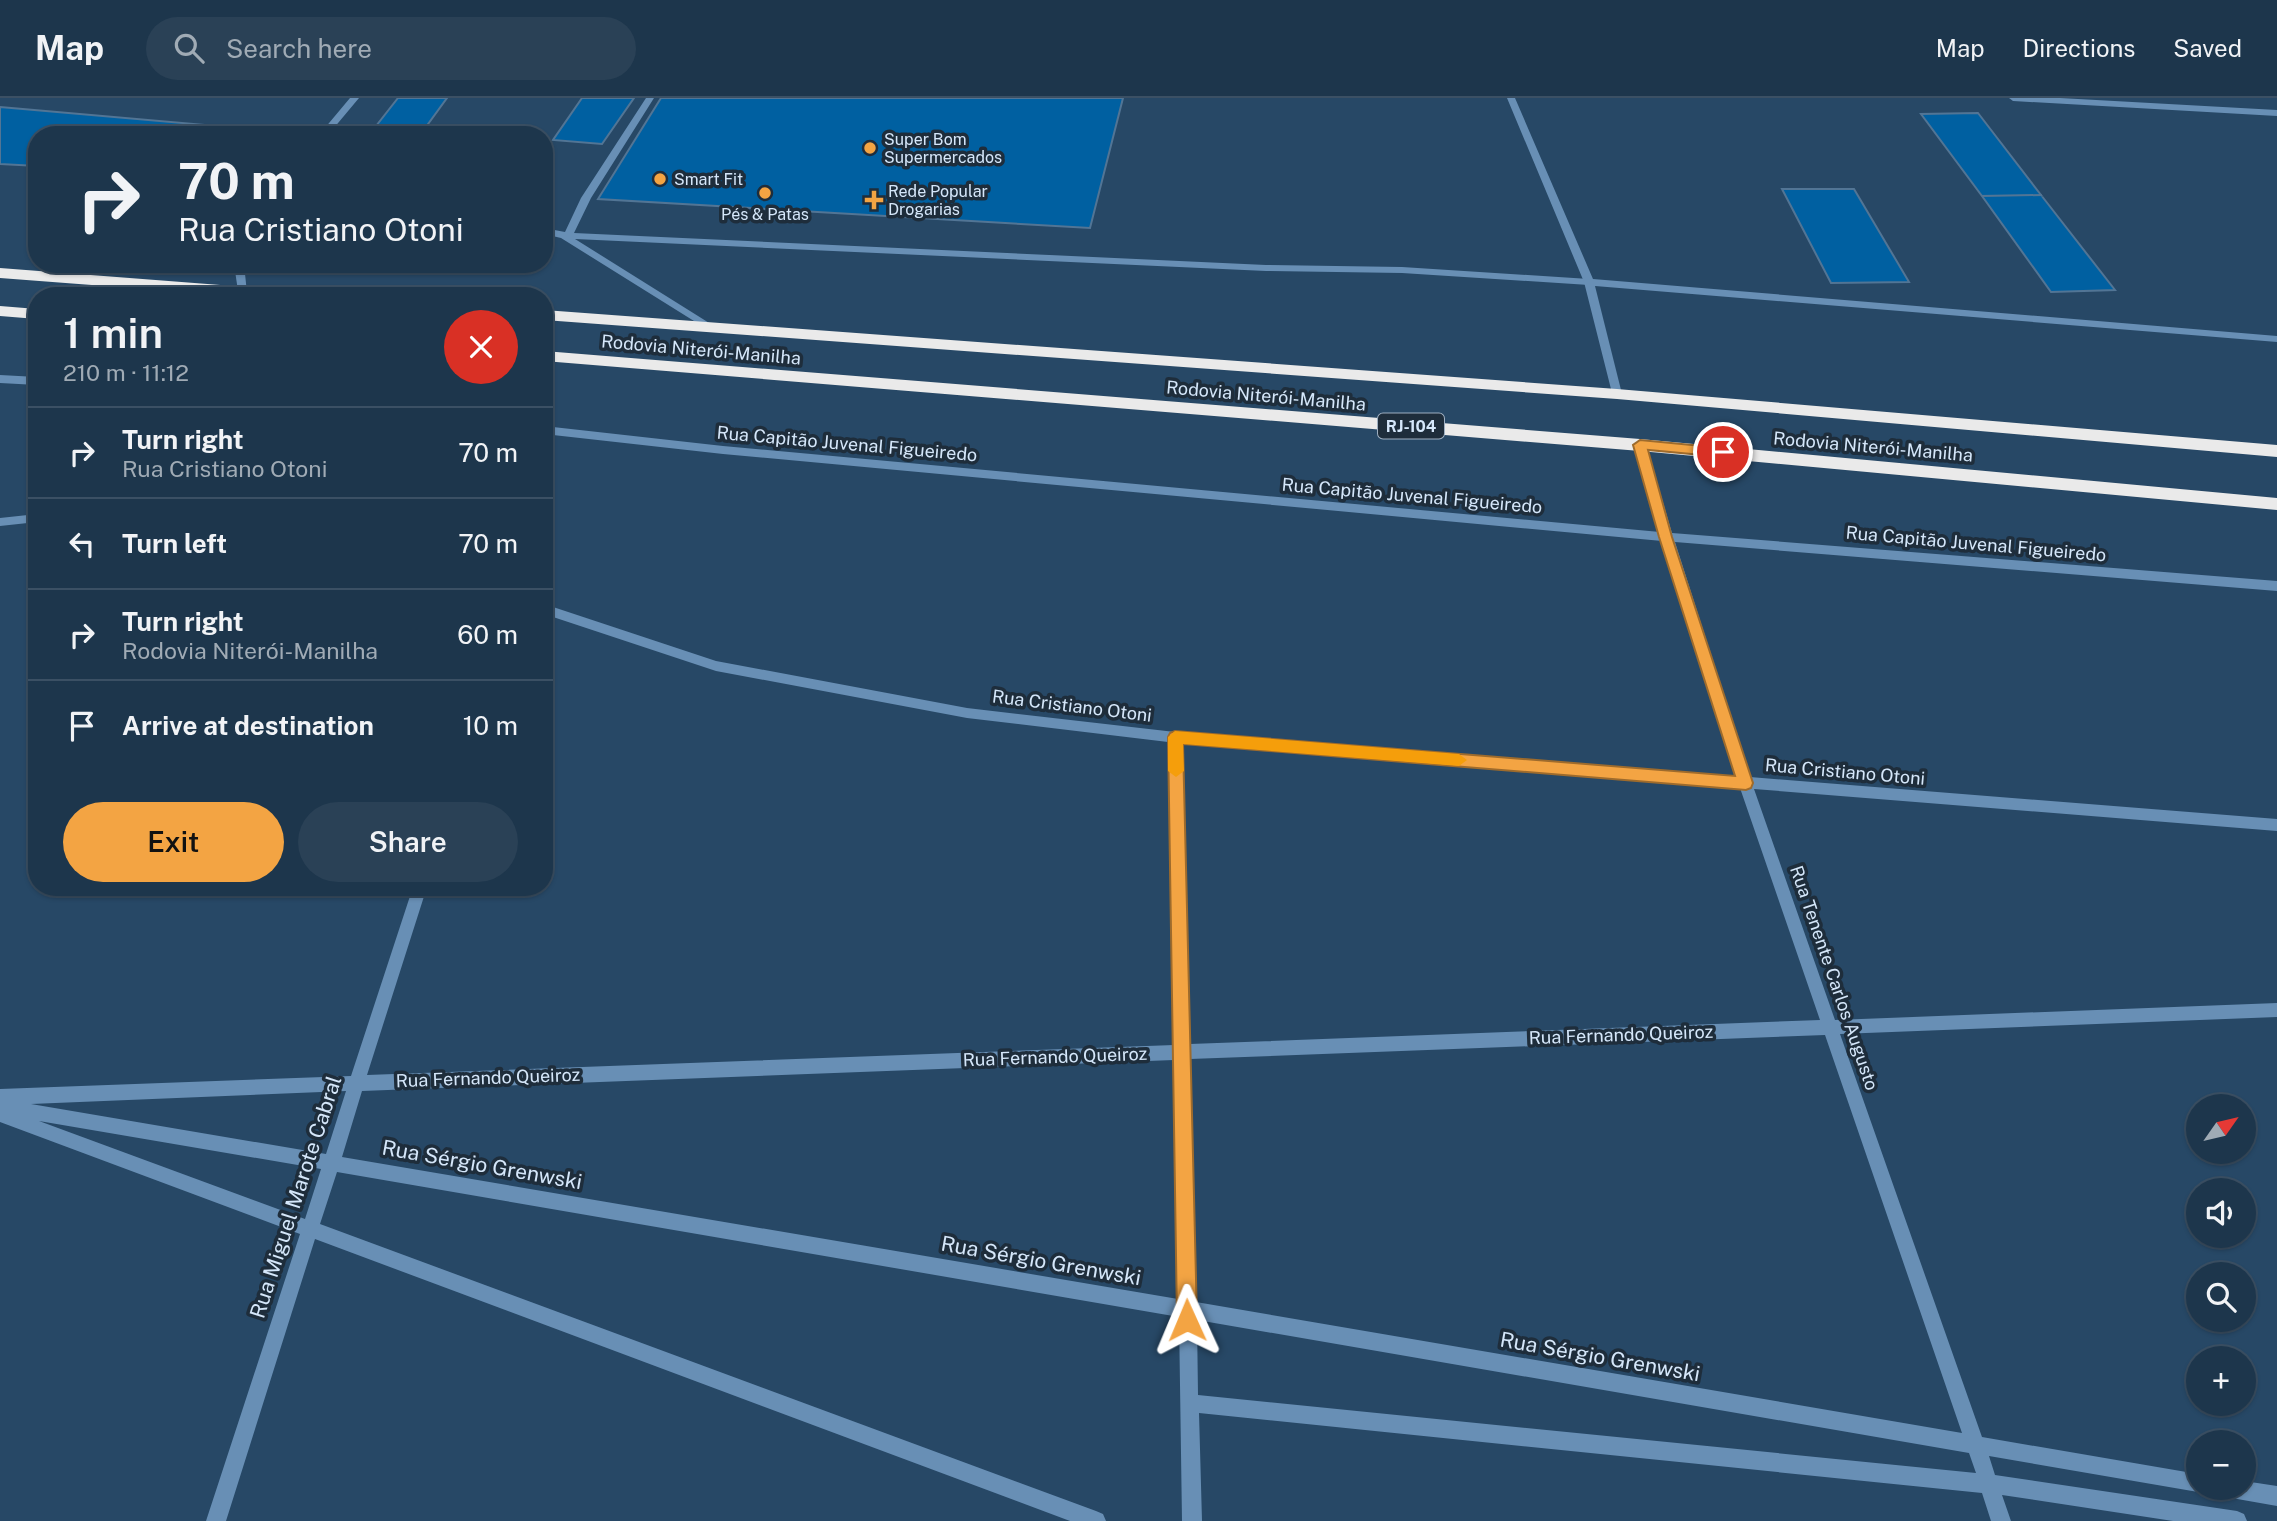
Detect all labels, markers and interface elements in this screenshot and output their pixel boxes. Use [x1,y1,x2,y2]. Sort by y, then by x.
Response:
search box [146,17,636,80]
text: Map [35,29,104,67]
icon: search [170,29,208,67]
text: Search here [226,33,372,64]
text: Map [1936,34,1985,62]
text: Directions [2023,34,2135,62]
text: Saved [2173,34,2242,62]
place label: Super Bom Supermercados [884,130,1002,167]
marker: Super Bom Supermercados [862,140,878,156]
text: 70 m [178,152,295,210]
icon: right [63,154,154,245]
place label: Smart Fit [674,170,743,189]
marker: Smart Fit [652,171,668,187]
place label: Rede Popular Drogarias [888,182,988,219]
marker: Pés & Patas [757,185,773,201]
marker: Rede Popular Drogarias [866,192,882,208]
place label: Pés & Patas [721,205,809,224]
text: Rua Cristiano Otoni [178,211,464,248]
text: 1 min [63,308,163,357]
button: close [444,310,518,384]
street label: Rodovia Niterói-Manilha [600,330,802,369]
text: 210 m · 11:12 [63,359,189,386]
street label: Rodovia Niterói-Manilha [1165,376,1367,415]
road number: RJ-104 [1378,414,1444,438]
street label: Rua Capitão Juvenal Figueiredo [716,422,978,465]
pin [1693,422,1753,482]
text: Turn right [122,424,244,455]
street label: Rodovia Niterói-Manilha [1772,427,1974,466]
icon: arrive [1704,433,1742,471]
icon: right [63,434,101,472]
text: 70 m [458,437,518,468]
text: Rua Cristiano Otoni [122,455,327,482]
street label: Rua Capitão Juvenal Figueiredo [1281,474,1543,517]
street label: Rua Capitão Juvenal Figueiredo [1845,522,2107,565]
icon: left [63,525,101,563]
text: Turn left [122,528,227,559]
text: 70 m [458,528,518,559]
text: Turn right [122,606,244,637]
icon: right [63,616,101,654]
text: 60 m [457,619,518,650]
text: Rodovia Niterói-Manilha [122,637,378,664]
street label: Rua Cristiano Otoni [991,685,1153,726]
icon: arrive [63,707,101,745]
text: Arrive at destination [122,710,374,741]
text: 10 m [463,710,518,741]
street label: Rua Cristiano Otoni [1764,754,1926,789]
button: Exit [63,802,284,882]
button: Share [298,802,518,882]
street label: Rua Tenente Carlos Augusto [1786,863,1883,1093]
street label: Rua Fernando Queiroz [1528,1021,1714,1048]
street label: Rua Fernando Queiroz [962,1043,1148,1070]
street label: Rua Fernando Queiroz [395,1064,581,1091]
street label: Rua Miguel Marote Cabral [244,1072,347,1321]
north arrow [2186,1094,2256,1164]
map controls [2186,1094,2256,1500]
street label: Rua Sérgio Grenwski [380,1135,584,1194]
button: sound [2186,1178,2256,1248]
street label: Rua Sérgio Grenwski [939,1231,1143,1290]
button: search [2186,1262,2256,1332]
position arrow [1150,1283,1224,1357]
street label: Rua Sérgio Grenwski [1498,1327,1702,1386]
button: + [2186,1346,2256,1416]
button: − [2186,1430,2256,1500]

